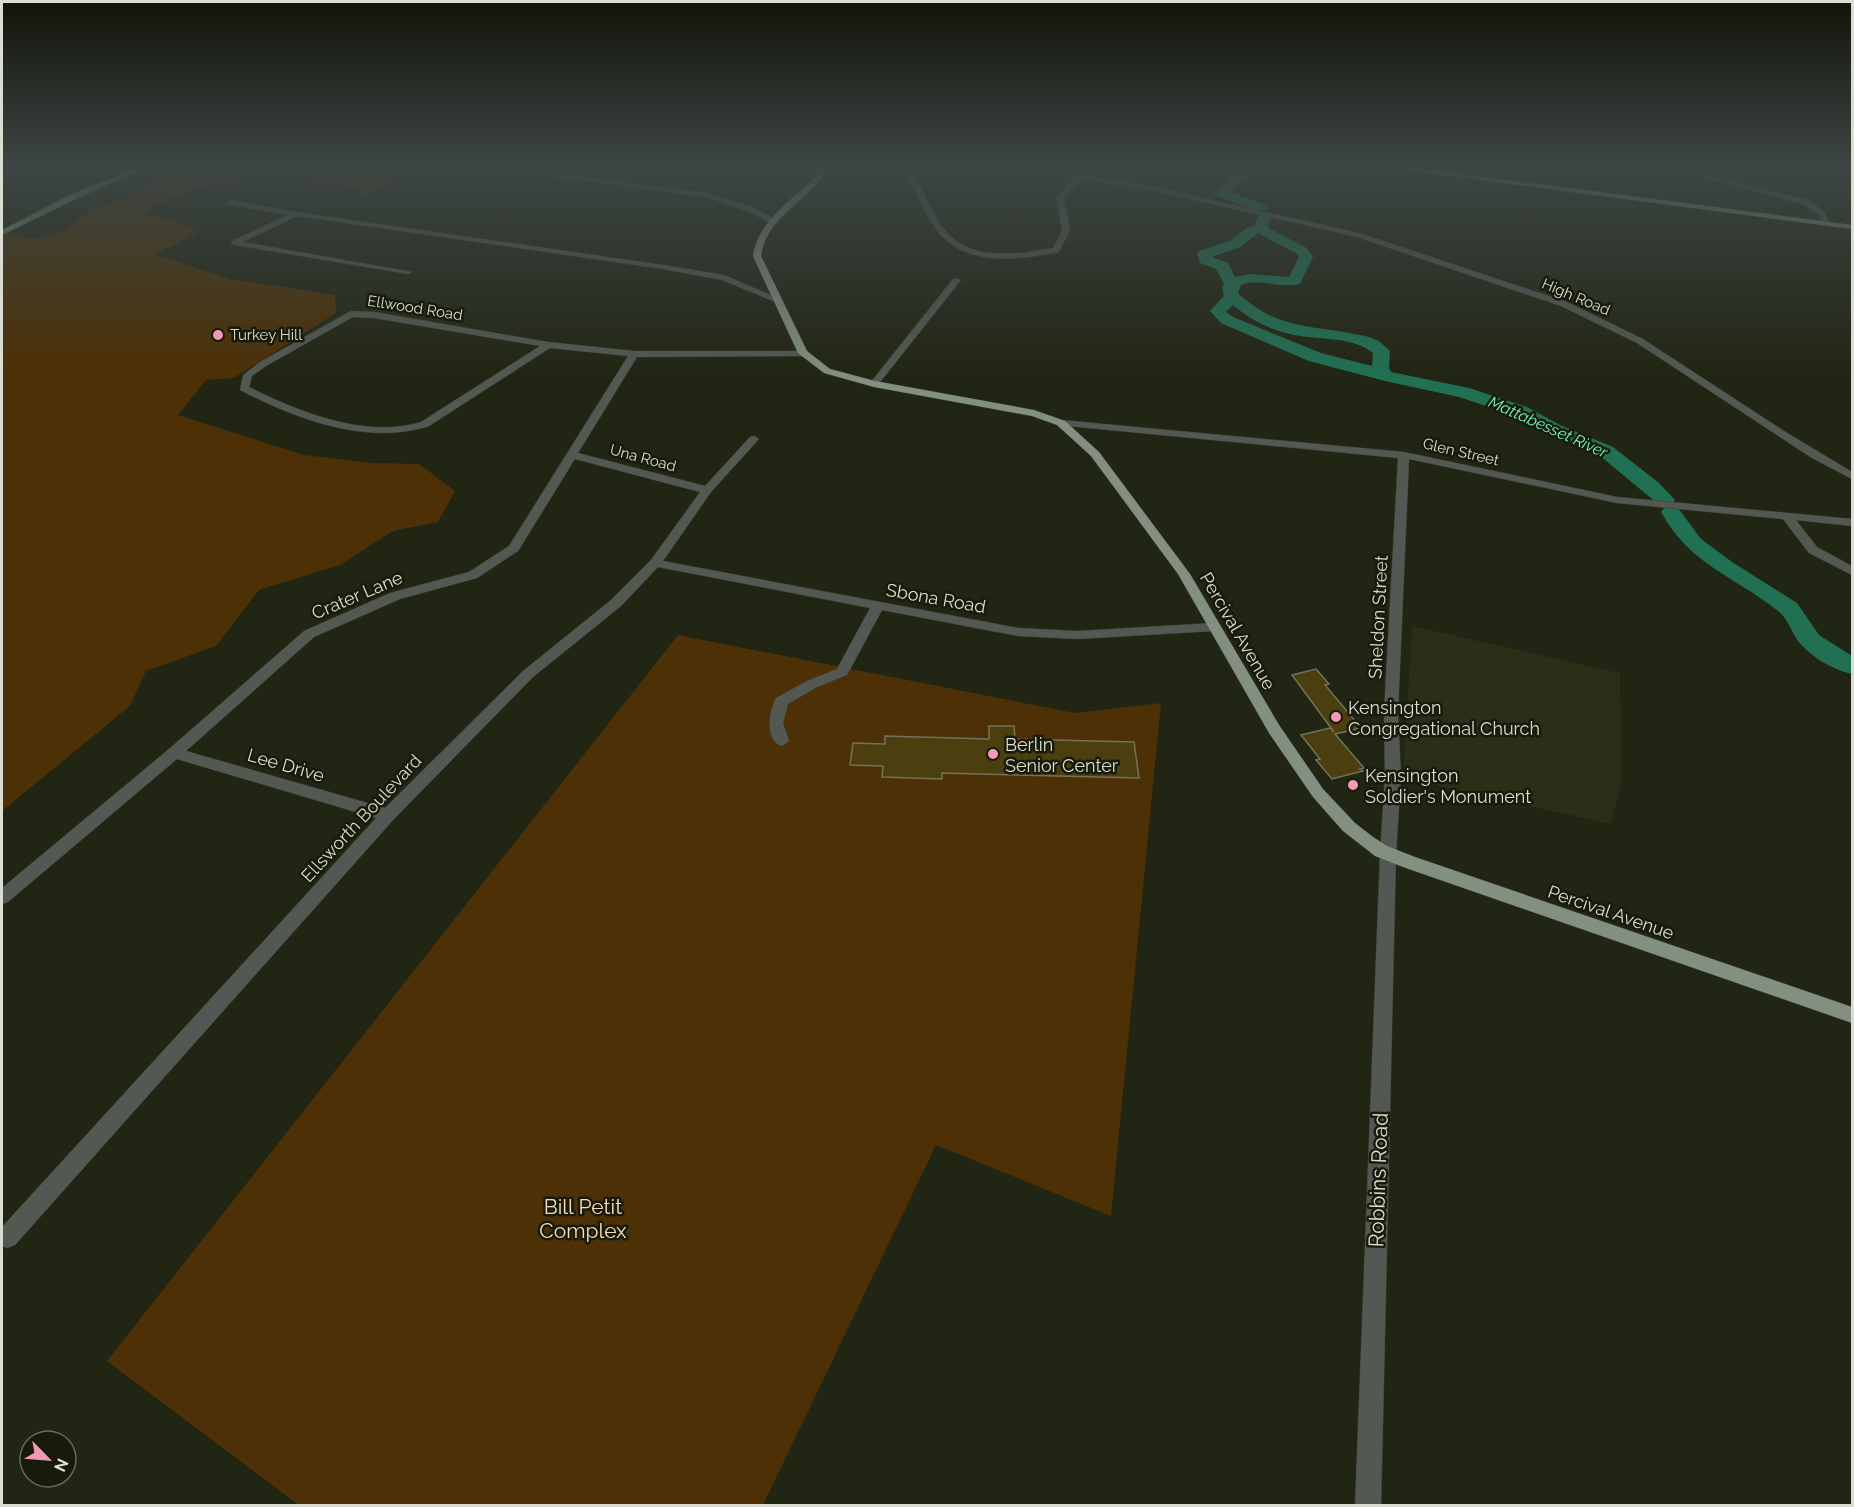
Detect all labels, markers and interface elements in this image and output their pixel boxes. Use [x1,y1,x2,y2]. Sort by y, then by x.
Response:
street label: High Road [1539,275,1613,319]
street label: Ellwood Road [366,292,464,324]
place label: Turkey Hill [230,326,303,344]
marker: Turkey Hill [211,328,225,342]
water label: Mattabesset River [1486,392,1611,462]
street label: Glen Street [1421,434,1501,470]
street label: Una Road [608,441,678,475]
street label: Sheldon Street [1364,555,1392,679]
street label: Crater Lane [308,566,406,624]
street label: Percival Avenue [1196,569,1280,694]
street label: Sbona Road [885,579,987,617]
place label: Kensington Congregational Church [1348,697,1540,739]
marker: Kensington Congregational Church [1329,710,1343,724]
place label: Berlin Senior Center [1005,734,1119,776]
street label: Lee Drive [245,744,327,786]
marker: Berlin Senior Center [986,747,1000,761]
street label: Ellsworth Boulevard [296,750,426,886]
place label: Kensington Soldier's Monument [1365,765,1531,807]
marker: Kensington Soldier's Monument [1346,778,1360,792]
street label: Percival Avenue [1545,881,1677,944]
street label: Robbins Road [1363,1112,1393,1248]
park label: Bill Petit Complex [539,1194,627,1243]
north arrow [18,1429,78,1489]
text: N [50,1456,72,1475]

